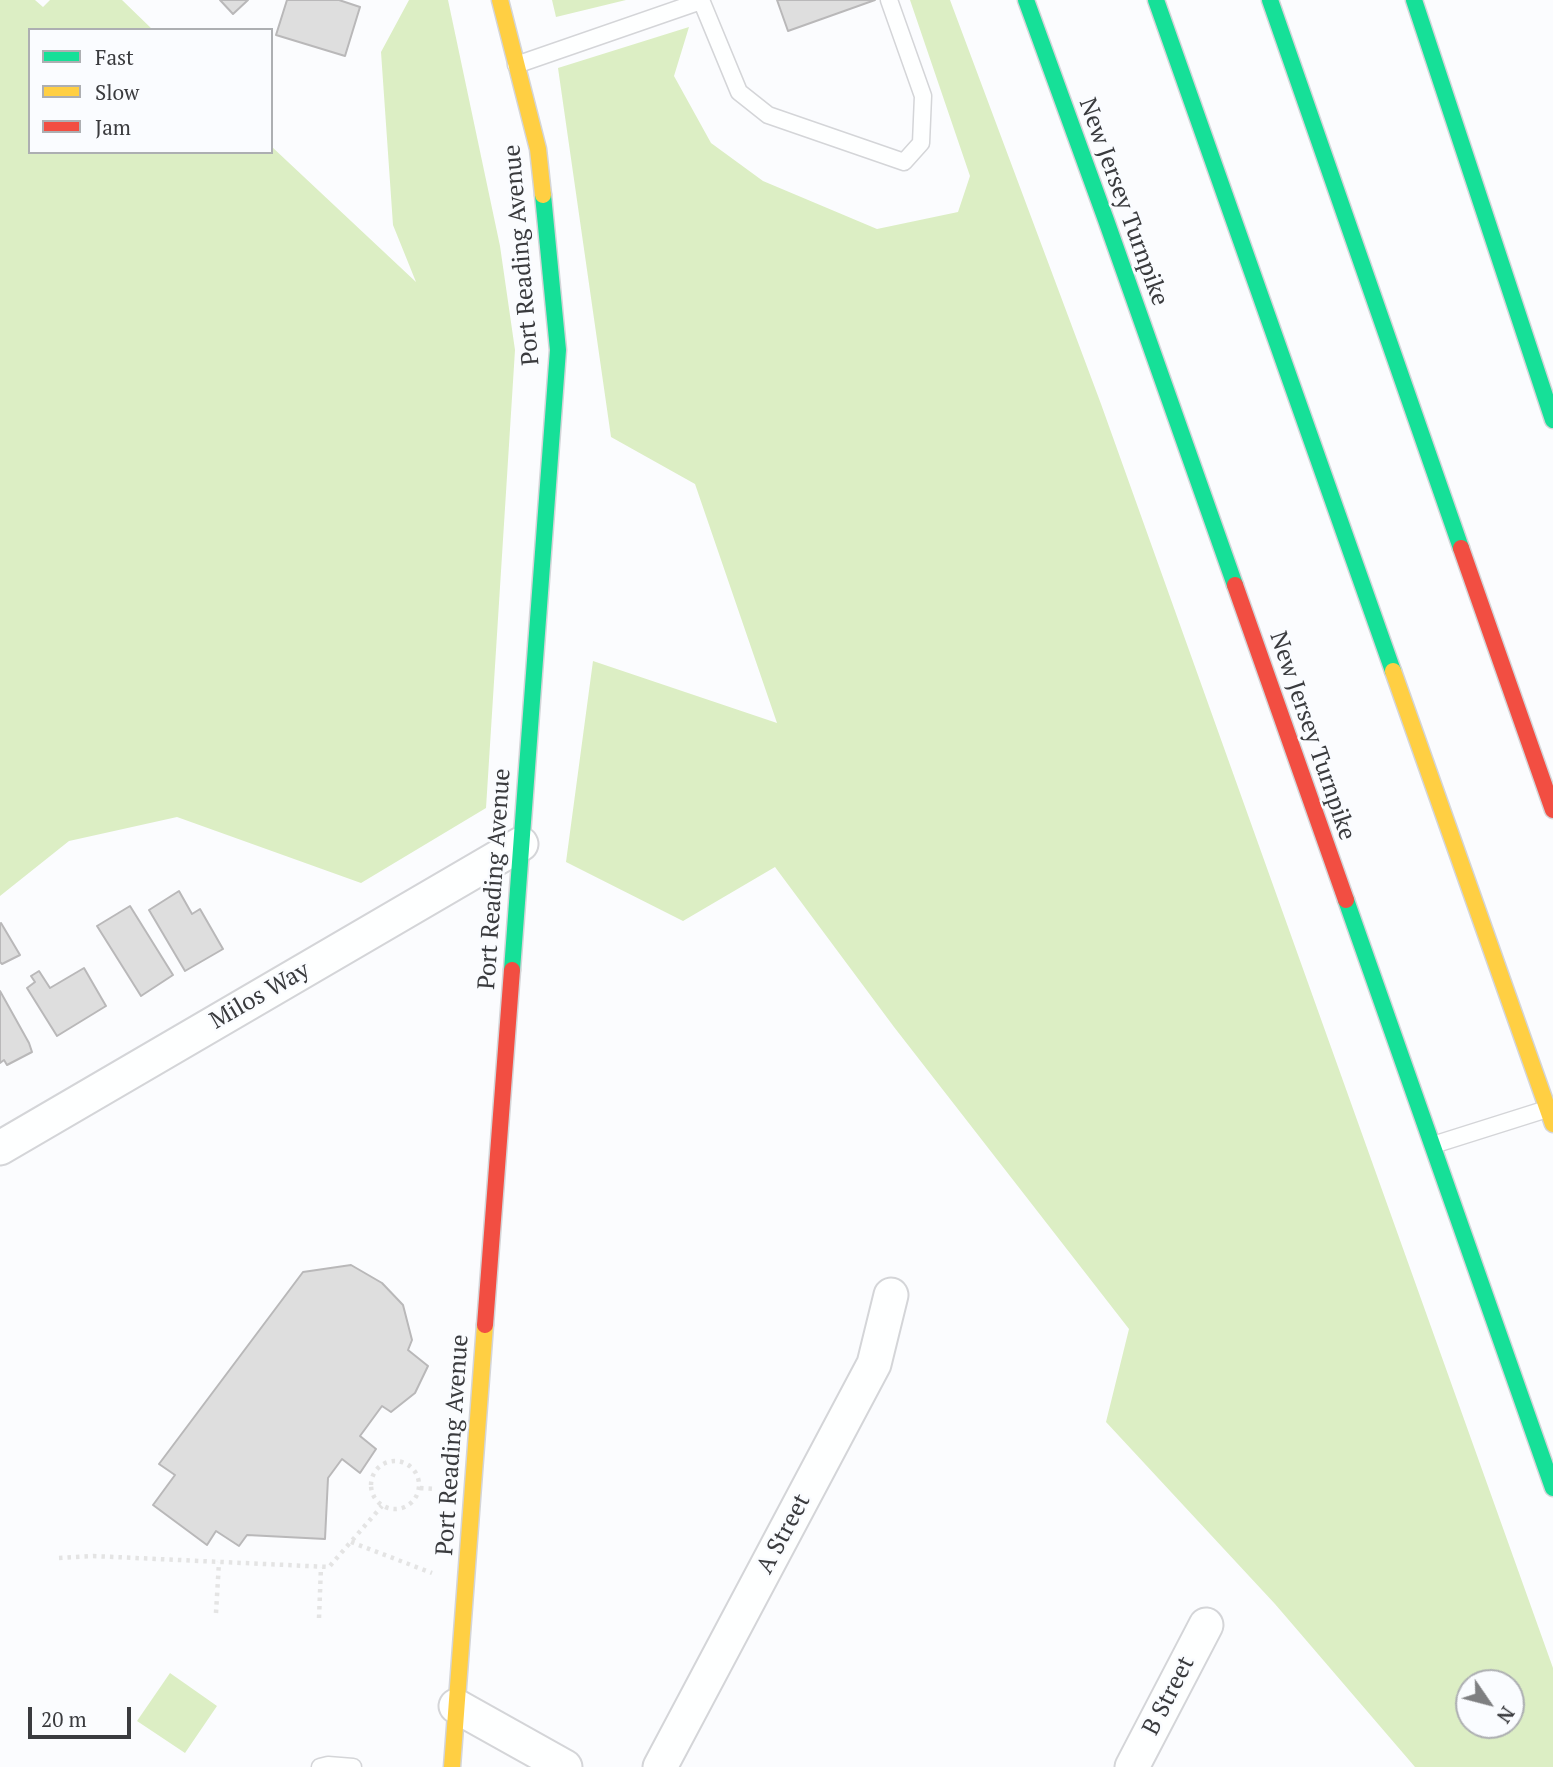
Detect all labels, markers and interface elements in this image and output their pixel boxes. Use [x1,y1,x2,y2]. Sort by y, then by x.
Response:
legend [28,28,273,154]
text: Fast [95,43,134,71]
text: Slow [95,78,139,106]
street label: New Jersey Turnpike [1072,94,1174,310]
text: Jam [95,113,131,141]
street label: Port Reading Avenue [498,143,546,367]
street label: New Jersey Turnpike [1263,628,1361,844]
street label: Port Reading Avenue [473,767,517,991]
street label: Milos Way [205,956,315,1036]
street label: Port Reading Avenue [431,1333,475,1557]
street label: A Street [751,1489,817,1579]
street label: B Street [1137,1652,1201,1740]
north arrow [1455,1669,1525,1739]
scale bar [32,1694,135,1738]
text: N [1492,1702,1520,1728]
text: 20 m [41,1705,87,1733]

